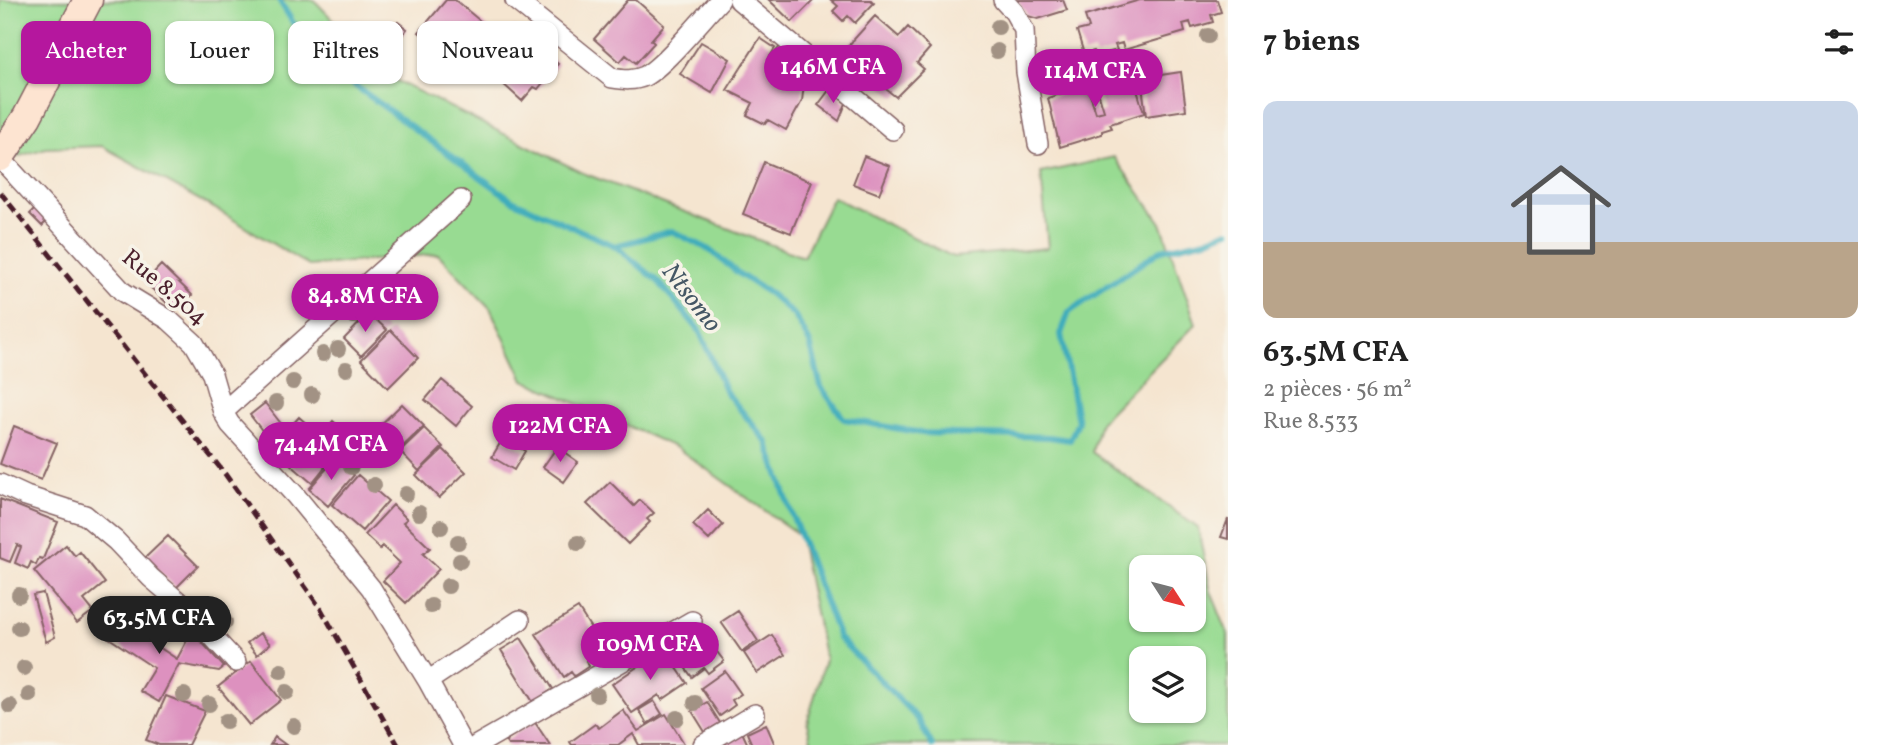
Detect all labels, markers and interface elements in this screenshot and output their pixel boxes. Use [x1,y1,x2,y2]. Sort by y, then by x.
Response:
chip: Acheter [21,21,151,84]
chip: Louer [165,21,274,84]
chip: Filtres [288,21,403,84]
chip: Nouveau [417,21,558,84]
text: 7 biens [1263,21,1360,63]
icon: filters [1820,23,1858,61]
pin: 146M CFA [761,46,905,105]
pin: 114M CFA [1023,50,1167,109]
text: 146M CFA [780,52,886,84]
text: 114M CFA [1044,56,1146,88]
icon: home [1498,147,1624,273]
street label: Rue 8.504 [114,242,214,334]
water label: Ntsomo [653,256,730,340]
pin: 84.8M CFA [285,274,445,334]
text: 84.8M CFA [307,281,423,313]
text: 63.5M CFA [1263,332,1409,374]
text: 2 pièces · 56 m² [1263,374,1412,406]
pin: 122M CFA [488,405,632,464]
text: Rue 8.533 [1263,406,1358,438]
text: 122M CFA [508,411,612,443]
pin: 74.4M CFA [251,422,411,482]
text: 74.4M CFA [274,429,388,461]
north arrow [1129,555,1206,632]
map controls [1129,555,1206,723]
pin: 63.5M CFA [79,596,239,656]
text: 63.5M CFA [103,603,215,635]
pin: 109M CFA [578,622,722,682]
text: 109M CFA [597,629,703,661]
button: layers [1129,646,1206,723]

